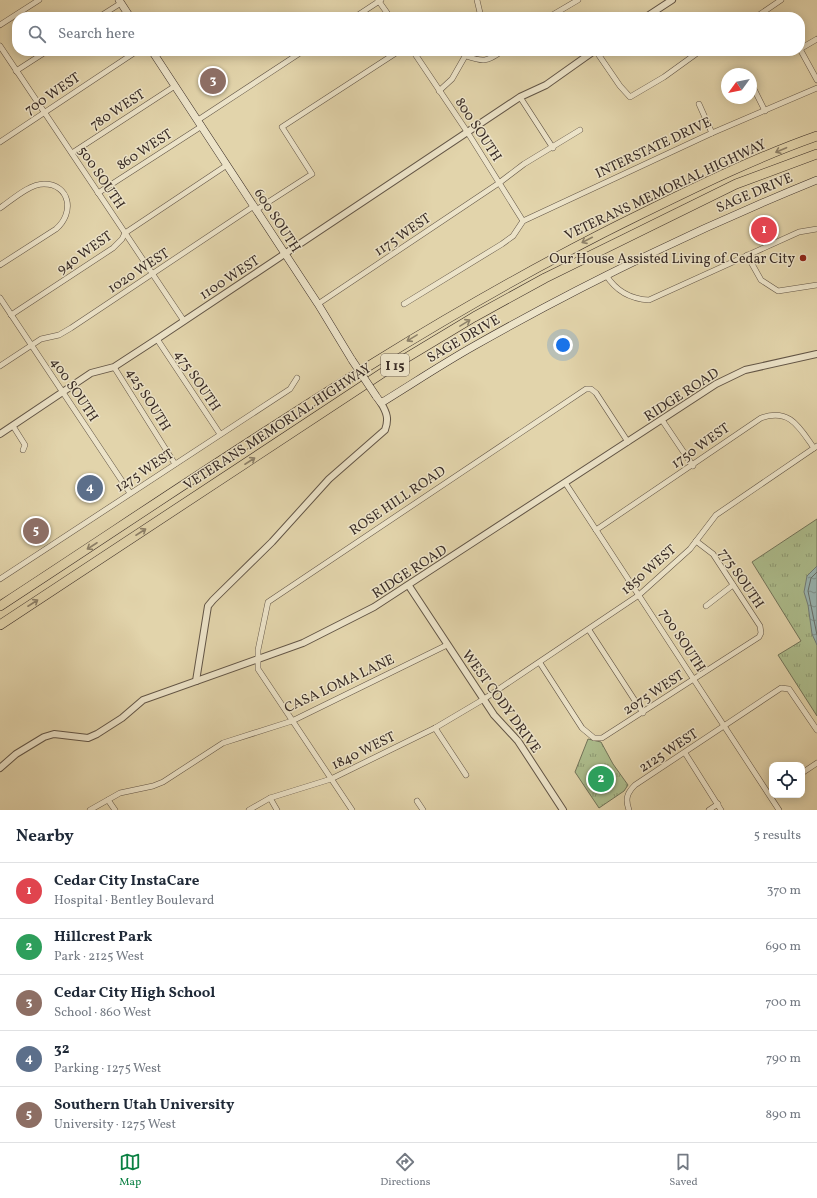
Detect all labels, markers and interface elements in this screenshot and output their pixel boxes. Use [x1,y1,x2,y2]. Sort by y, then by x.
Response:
search box [12,12,805,56]
icon: search [26,23,48,45]
text: Search here [58,24,135,45]
pin: 3 [200,66,226,96]
north arrow [721,68,757,104]
street label: 700 WEST [21,69,84,120]
street label: 780 WEST [87,85,149,135]
street label: 800 SOUTH [450,94,506,166]
street label: INTERSTATE DRIVE [592,113,715,184]
street label: 860 WEST [113,125,176,175]
street label: VETERANS MEMORIAL HIGHWAY [562,135,770,246]
street label: 500 SOUTH [73,143,129,213]
one-way arrow [775,147,787,154]
street label: SAGE DRIVE [713,169,796,218]
street label: 600 SOUTH [249,185,305,257]
street label: 1175 WEST [371,209,435,261]
pin: 1 [751,215,777,245]
street label: 940 WEST [53,227,116,279]
one-way arrow [581,237,593,245]
street label: 1020 WEST [104,244,173,298]
place label: Our House Assisted Living of Cedar City [549,250,795,269]
street label: 1100 WEST [196,252,264,305]
marker: Our House Assisted Living of Cedar City [798,253,808,263]
street label: SAGE DRIVE [424,311,504,368]
one-way arrow [459,318,471,326]
one-way arrow [406,335,418,343]
your location [553,335,573,355]
street label: 475 SOUTH [169,346,224,415]
street label: 400 SOUTH [45,354,102,426]
road number: I 15 [381,354,409,376]
street label: VETERANS MEMORIAL HIGHWAY [180,359,376,495]
street label: RIDGE ROAD [641,364,723,427]
street label: 425 SOUTH [121,365,175,435]
street label: 1750 WEST [668,419,734,473]
street label: 1275 WEST [112,445,178,497]
one-way arrow [244,456,256,464]
street label: ROSE HILL ROAD [346,462,450,541]
pin: 4 [77,473,103,503]
pin: 5 [23,516,49,546]
one-way arrow [135,528,146,536]
street label: RIDGE ROAD [369,541,451,604]
street label: 1850 WEST [617,541,681,599]
one-way arrow [87,542,98,550]
street label: 775 SOUTH [714,545,768,613]
one-way arrow [27,599,38,608]
street label: 700 SOUTH [654,605,709,676]
street label: WEST CODY DRIVE [457,647,545,757]
street label: CASA LOMA LANE [282,651,398,718]
street label: 2075 WEST [619,666,688,720]
street label: 2125 WEST [635,725,702,778]
street label: 1840 WEST [329,728,399,775]
map controls [769,762,805,798]
button: locate [769,762,805,798]
pin: 2 [588,764,614,794]
text: Nearby [16,825,74,848]
text: 5 results [754,827,801,845]
text: Cedar City InstaCare [54,871,199,892]
text: 1 [26,882,32,900]
text: 370 m [767,882,801,900]
text: Hospital · Bentley Boulevard [54,892,214,910]
text: Hillcrest Park [54,927,152,948]
text: 2 [26,938,32,956]
text: 690 m [765,938,801,956]
text: Park · 2125 West [54,948,144,966]
text: Cedar City High School [54,983,215,1004]
text: 3 [26,994,32,1012]
text: 700 m [765,994,801,1012]
text: School · 860 West [54,1004,151,1022]
text: 32 [54,1039,69,1060]
text: 4 [25,1050,33,1068]
text: 790 m [766,1050,801,1068]
text: Parking · 1275 West [54,1060,161,1078]
text: Southern Utah University [54,1095,234,1116]
text: 5 [26,1106,32,1124]
text: 890 m [765,1106,801,1124]
text: University · 1275 West [54,1116,176,1134]
tab: Map [119,1151,141,1190]
tab: Directions [380,1151,431,1190]
tab: Saved [669,1151,698,1190]

